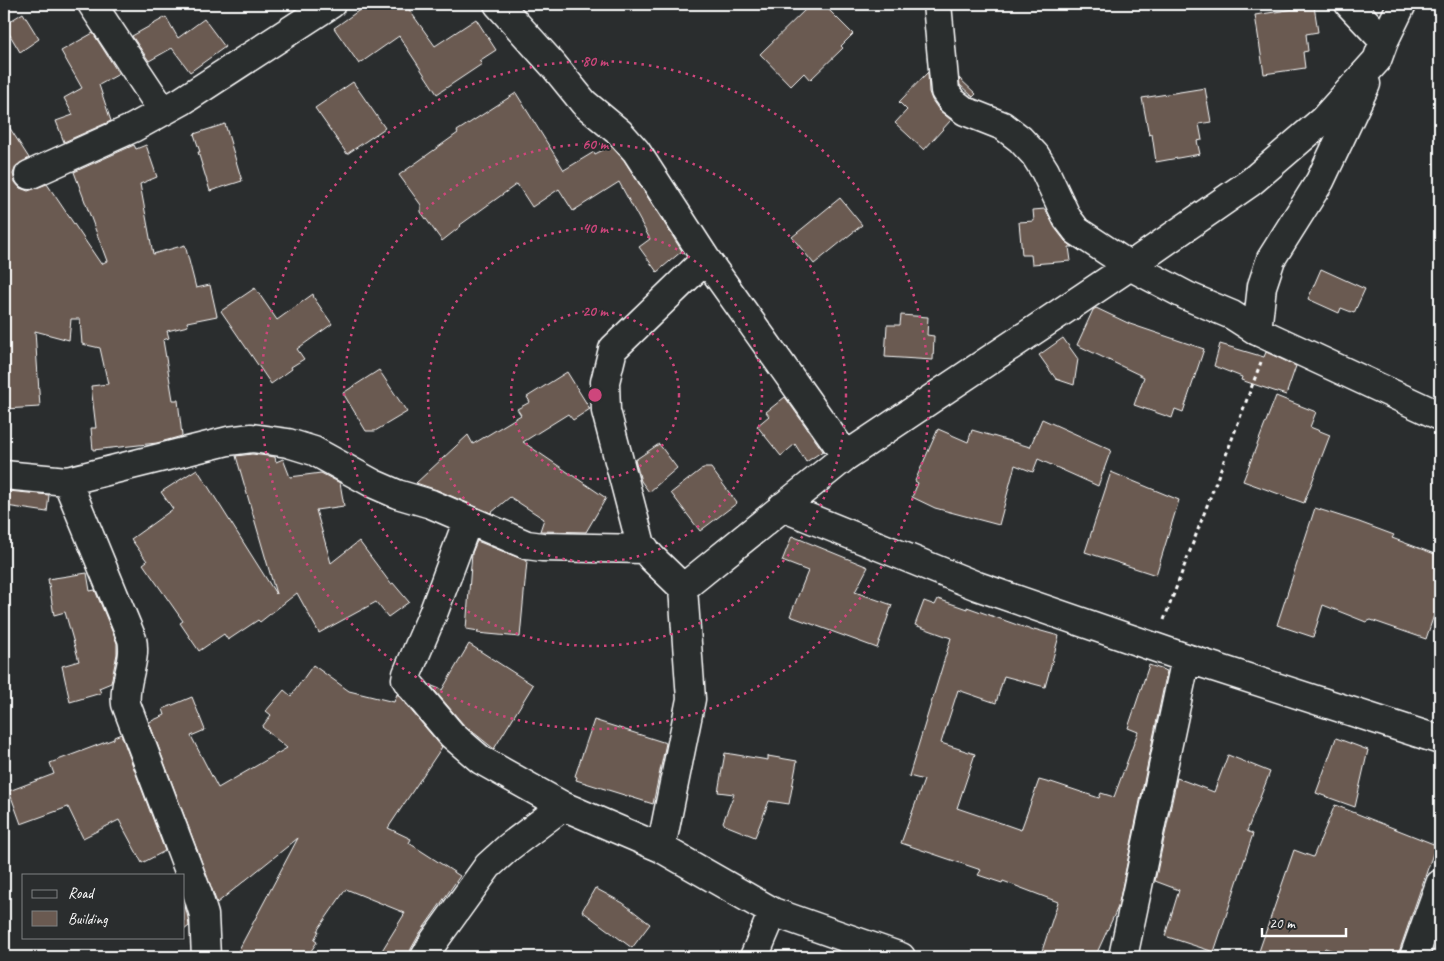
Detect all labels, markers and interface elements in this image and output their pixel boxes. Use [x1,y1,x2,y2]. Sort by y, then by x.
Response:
text: 80 m [582,52,609,71]
text: 60 m [582,135,609,154]
text: 40 m [582,219,609,238]
text: 20 m [582,302,609,321]
centre of rings [586,386,604,404]
legend [22,874,185,938]
text: Road [68,884,95,903]
scale bar [1262,906,1345,938]
text: Building [68,910,108,929]
text: 20 m [1269,914,1296,933]

